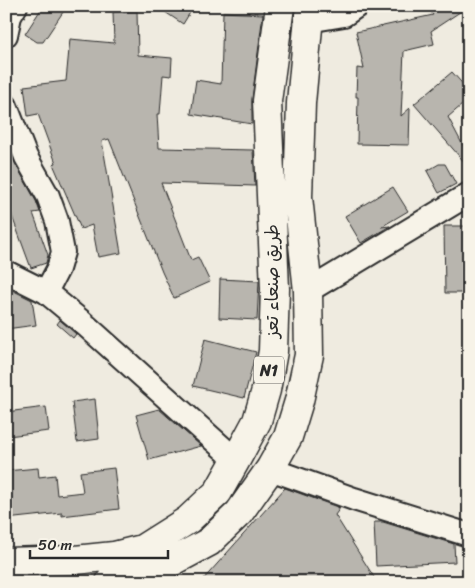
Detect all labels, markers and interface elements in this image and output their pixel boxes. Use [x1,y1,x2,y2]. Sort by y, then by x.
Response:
street label: طريق صنعاء تعز [256,224,288,340]
road number: N1 [254,356,284,384]
scale bar [30,528,168,560]
text: 50 m [38,532,73,558]

